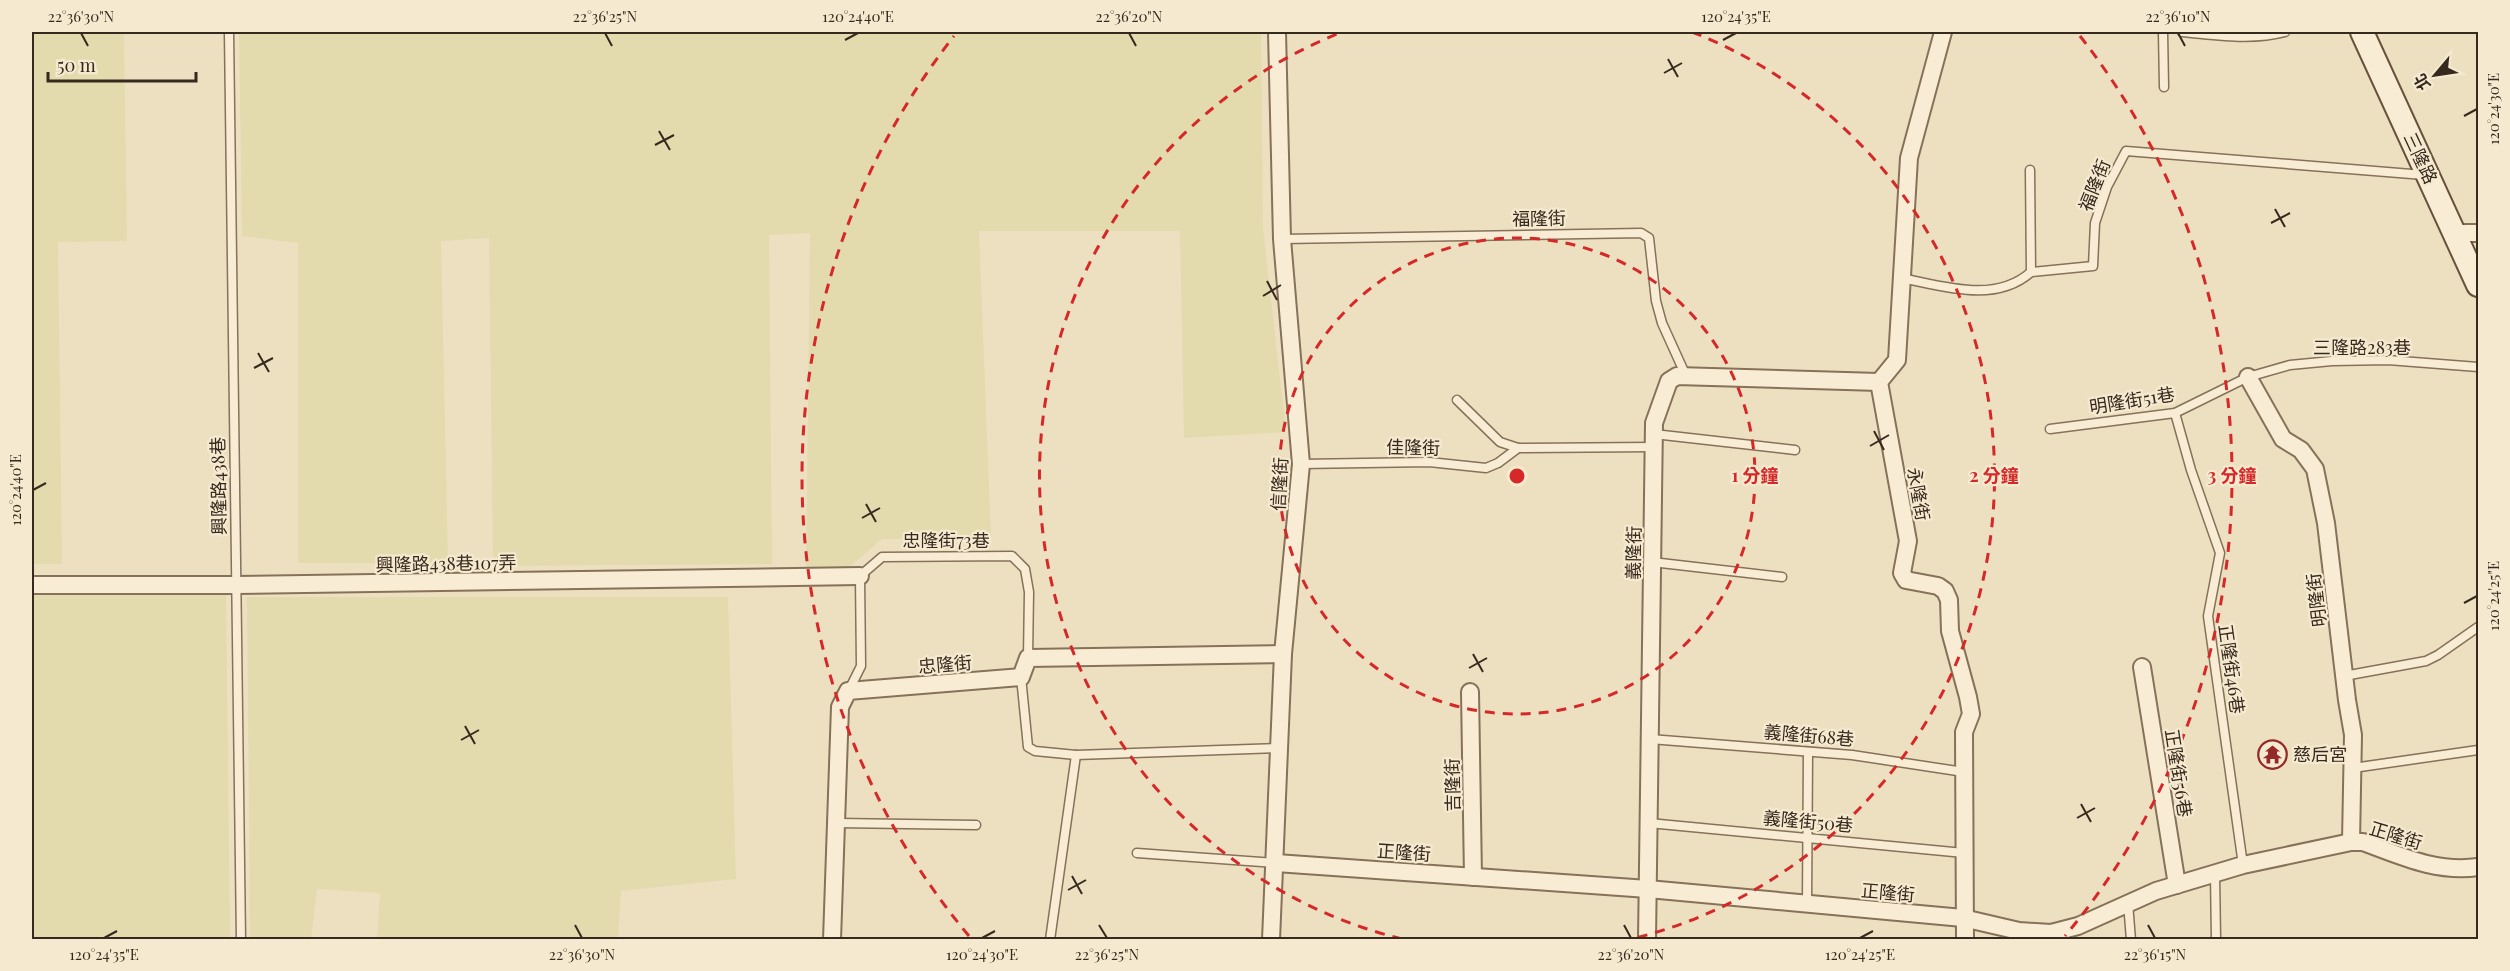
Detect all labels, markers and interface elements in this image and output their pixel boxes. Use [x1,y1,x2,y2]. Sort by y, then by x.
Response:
text: 22°36'30"N [48,6,115,26]
text: 22°36'25"N [573,6,638,26]
text: 120°24'40"E [822,6,894,26]
text: 22°36'20"N [1096,6,1163,26]
text: 120°24'35"E [1701,6,1771,26]
text: 22°36'10"N [2145,6,2211,26]
scale bar [48,45,196,83]
north arrow [2405,45,2465,105]
text: 50 m [57,53,96,77]
text: 北 [2408,70,2435,95]
text: 120°24'30"E [2483,73,2503,145]
street label: 三隆路 [2399,128,2443,188]
street label: 福隆街 [2073,155,2115,215]
street label: 福隆街 [1512,206,1566,230]
street label: 三隆路283巷 [2313,335,2411,359]
street label: 明隆街51巷 [2088,381,2176,419]
street label: 佳隆街 [1386,435,1440,459]
street label: 興隆路438巷 [205,437,231,535]
text: 120°24'40"E [5,454,25,526]
street label: 信隆街 [1266,456,1292,512]
text: 1 分鐘 [1731,463,1779,487]
text: 2 分鐘 [1969,463,2019,487]
text: 3 分鐘 [2208,463,2256,487]
street label: 永隆街 [1902,465,1936,523]
centre of rings [1507,466,1527,486]
street label: 義隆街 [1621,526,1645,580]
street label: 忠隆街73巷 [902,528,990,552]
street label: 興隆路438巷107弄 [375,550,517,576]
text: 120°24'25"E [2483,561,2503,631]
street label: 明隆街 [2301,572,2331,628]
street label: 正隆街46巷 [2214,623,2250,715]
street label: 忠隆街 [917,650,973,678]
street label: 義隆街68巷 [1763,719,1855,751]
street label: 正隆街56巷 [2160,727,2198,819]
temple icon: 慈后宮 [2256,738,2288,770]
place label: 慈后宮 [2293,742,2347,766]
street label: 吉隆街 [1440,758,1464,812]
street label: 義隆街50巷 [1762,805,1854,837]
street label: 正隆街 [2367,816,2425,854]
street label: 正隆街 [1376,838,1432,866]
street label: 正隆街 [1860,878,1916,906]
text: 120°24'35"E [69,944,139,964]
text: 22°36'30"N [549,944,616,964]
text: 120°24'30"E [946,944,1018,964]
text: 22°36'25"N [1075,944,1140,964]
text: 22°36'20"N [1598,944,1665,964]
text: 120°24'25"E [1825,944,1895,964]
text: 22°36'15"N [2124,944,2187,964]

